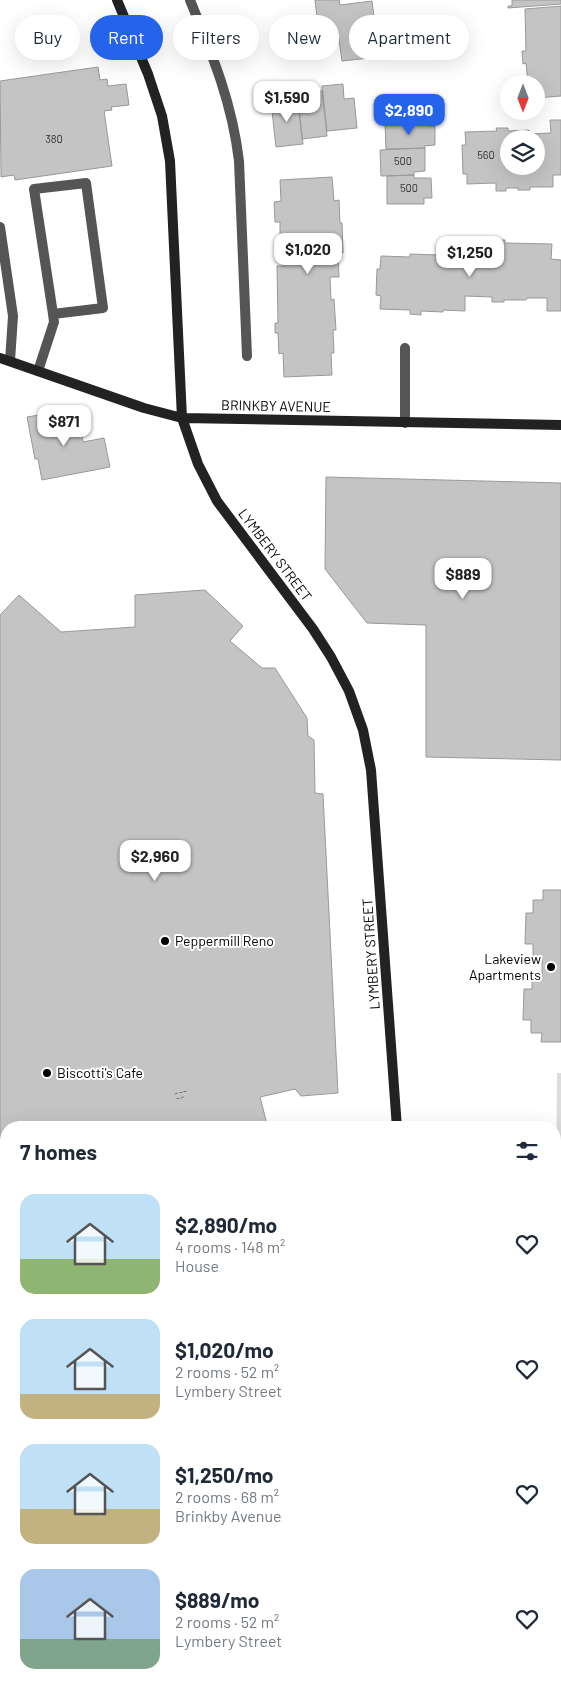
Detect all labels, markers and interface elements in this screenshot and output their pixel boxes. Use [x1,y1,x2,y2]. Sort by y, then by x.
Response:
chip: Buy [15,15,80,60]
chip: Rent [90,15,163,60]
chip: Filters [173,15,259,60]
chip: New [269,15,339,60]
chip: Apartment [349,15,469,60]
north arrow [500,75,545,120]
map controls [500,75,545,175]
pin: $1,590 [246,80,328,123]
text: $1,590 [264,87,310,106]
pin: $2,890 [368,94,450,136]
text: $2,890 [385,100,433,119]
button: layers [500,130,545,175]
house number: 380 [45,132,63,145]
house number: 560 [477,148,495,161]
house number: 500 [394,154,412,167]
house number: 500 [400,181,418,194]
pin: $1,020 [267,232,349,275]
pin: $1,250 [429,236,511,278]
text: $1,020 [285,239,331,258]
text: $1,250 [447,242,493,261]
street label: BRINKBY AVENUE [221,396,331,415]
pin: $871 [34,404,94,447]
text: $871 [48,411,80,430]
street label: LYMBERY STREET [235,505,316,604]
pin: $889 [433,558,493,600]
text: $889 [446,564,480,583]
pin: $2,960 [114,840,196,882]
text: $2,960 [131,846,179,865]
street label: LYMBERY STREET [358,898,383,1010]
place label: Peppermill Reno [175,932,274,949]
marker: Peppermill Reno [159,935,171,947]
place label: Lakeview Apartments [469,950,541,983]
marker: Lakeview Apartments [545,961,557,973]
place label: Biscotti's Cafe [57,1064,143,1081]
marker: Biscotti's Cafe [41,1067,53,1079]
icon: filters [513,1137,541,1165]
text: 7 homes [20,1139,97,1164]
text: $2,890/mo [175,1212,277,1237]
icon: home [60,1214,120,1274]
icon: heart [513,1230,541,1258]
text: 4 rooms · 148 m² [175,1237,285,1256]
text: House [175,1256,219,1275]
text: $1,020/mo [175,1337,274,1362]
icon: home [60,1339,120,1399]
icon: heart [513,1355,541,1383]
text: 2 rooms · 52 m² [175,1362,279,1381]
text: Lymbery Street [175,1381,282,1400]
text: $1,250/mo [175,1462,274,1487]
icon: home [60,1464,120,1524]
icon: heart [513,1480,541,1508]
text: 2 rooms · 68 m² [175,1487,279,1506]
text: Brinkby Avenue [175,1506,282,1525]
text: $889/mo [175,1587,259,1612]
icon: home [60,1589,120,1649]
icon: heart [513,1605,541,1633]
text: 2 rooms · 52 m² [175,1612,279,1631]
text: Lymbery Street [175,1631,282,1650]

